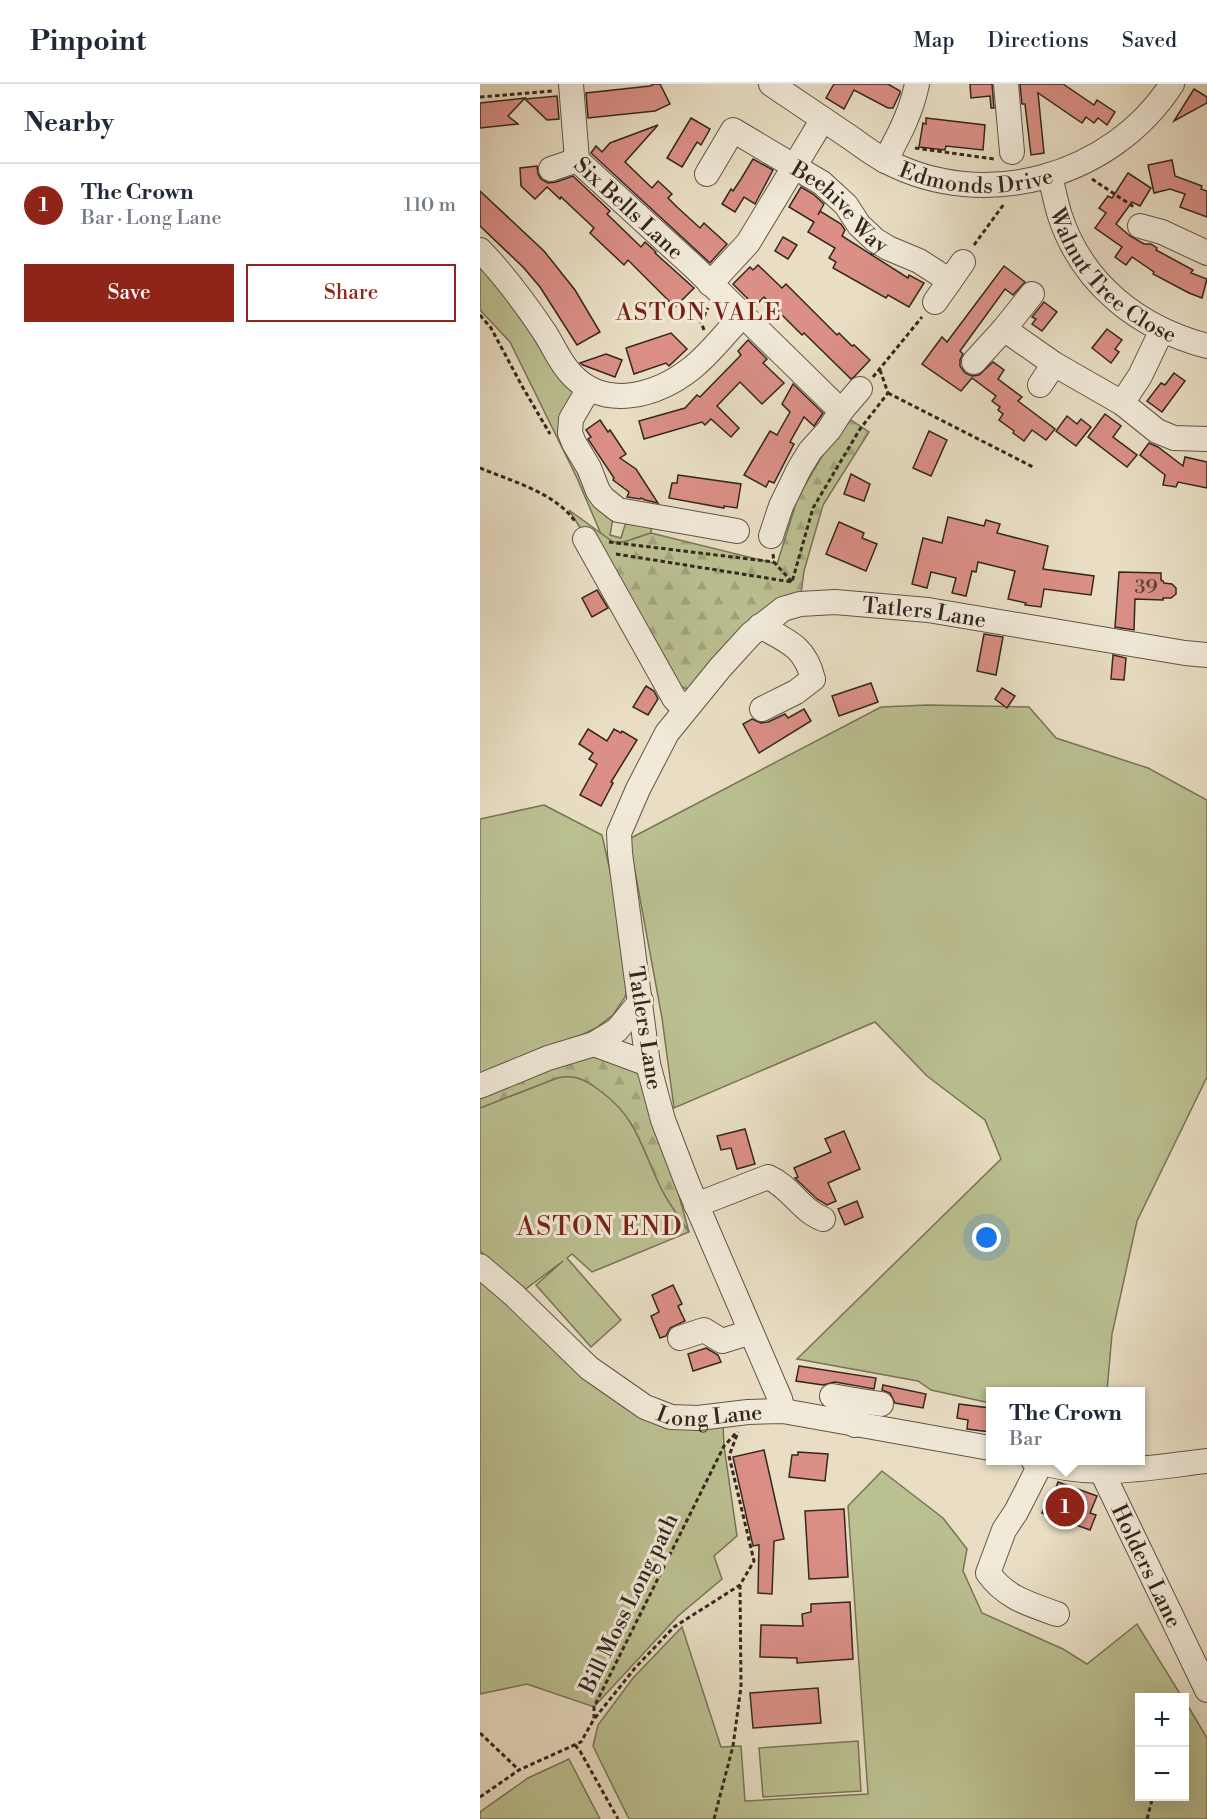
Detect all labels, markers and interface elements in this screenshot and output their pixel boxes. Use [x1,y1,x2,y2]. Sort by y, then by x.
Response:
text: Pinpoint [30,24,146,59]
text: Map [913,28,955,54]
text: Directions [988,28,1089,54]
text: Saved [1122,28,1177,54]
text: Nearby [24,107,114,139]
street label: Six Bells Lane [568,152,689,266]
street label: Beehive Way [785,155,893,260]
street label: Edmonds Drive [895,157,1056,200]
text: The Crown [81,179,193,206]
text: 1 [39,193,48,218]
text: 110 m [404,193,456,218]
street label: Walnut Tree Close [1043,204,1180,349]
text: Bar · Long Lane [81,206,222,231]
button: Save [24,264,234,322]
button: Share [246,264,456,322]
district label: ASTON VALE [615,298,782,328]
house number: 39 [1134,575,1158,600]
street label: Tatlers Lane [861,592,988,635]
street label: Tatlers Lane [621,965,668,1092]
district label: ASTON END [516,1211,683,1243]
your location [972,1223,1001,1252]
popup [986,1387,1145,1465]
street label: Long Lane [652,1400,763,1433]
text: The Crown [1009,1400,1122,1427]
text: Bar [1009,1427,1042,1452]
pin: 1 [1046,1484,1084,1530]
street label: Holders Lane [1105,1500,1187,1632]
street label: Bill Moss Long path [574,1509,685,1699]
map controls [1135,1693,1189,1801]
button: + [1135,1693,1189,1747]
button: − [1135,1747,1189,1801]

